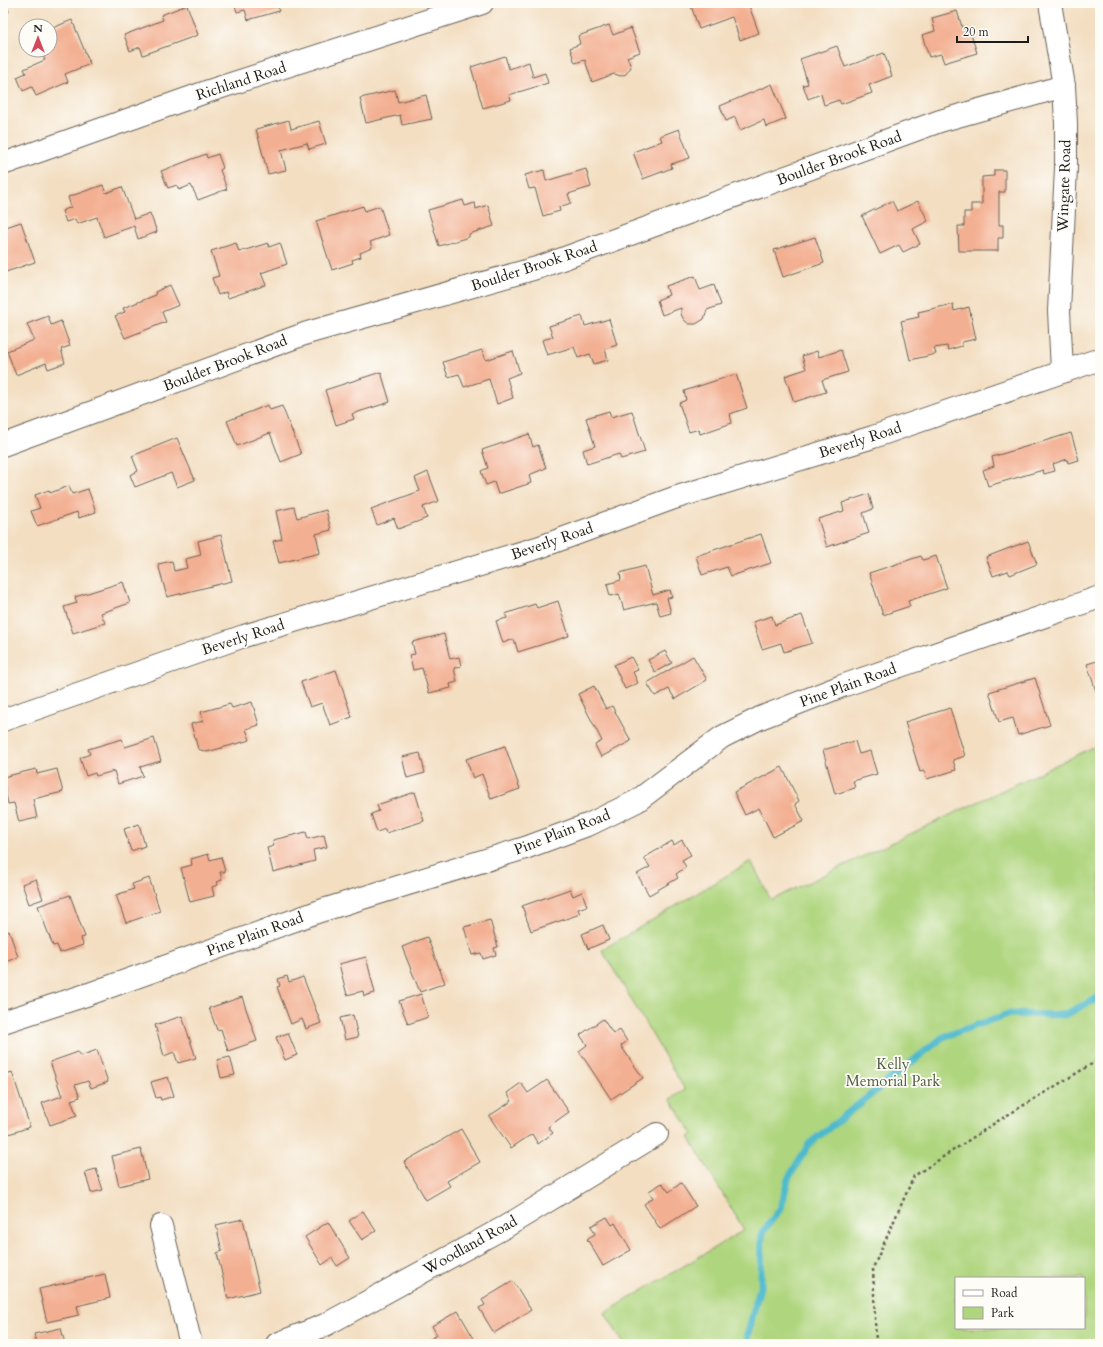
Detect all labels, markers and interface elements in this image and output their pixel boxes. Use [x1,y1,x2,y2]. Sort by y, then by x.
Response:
north arrow [18,18,58,58]
scale bar [957,18,1028,44]
text: N [33,21,43,36]
text: 20 m [963,24,990,40]
street label: Richland Road [193,57,289,105]
street label: Boulder Brook Road [774,126,904,190]
street label: Wingate Road [1052,139,1076,234]
street label: Boulder Brook Road [468,236,600,296]
street label: Boulder Brook Road [160,330,290,396]
street label: Beverly Road [816,417,904,463]
street label: Beverly Road [508,518,596,564]
street label: Beverly Road [199,614,287,660]
street label: Pine Plain Road [797,658,899,712]
street label: Pine Plain Road [511,804,613,860]
street label: Pine Plain Road [204,907,306,961]
park label: Kelly Memorial Park [846,1054,940,1091]
street label: Woodland Road [419,1211,521,1280]
legend [955,1277,1085,1329]
text: Road [991,1285,1018,1301]
text: Park [991,1305,1015,1321]

